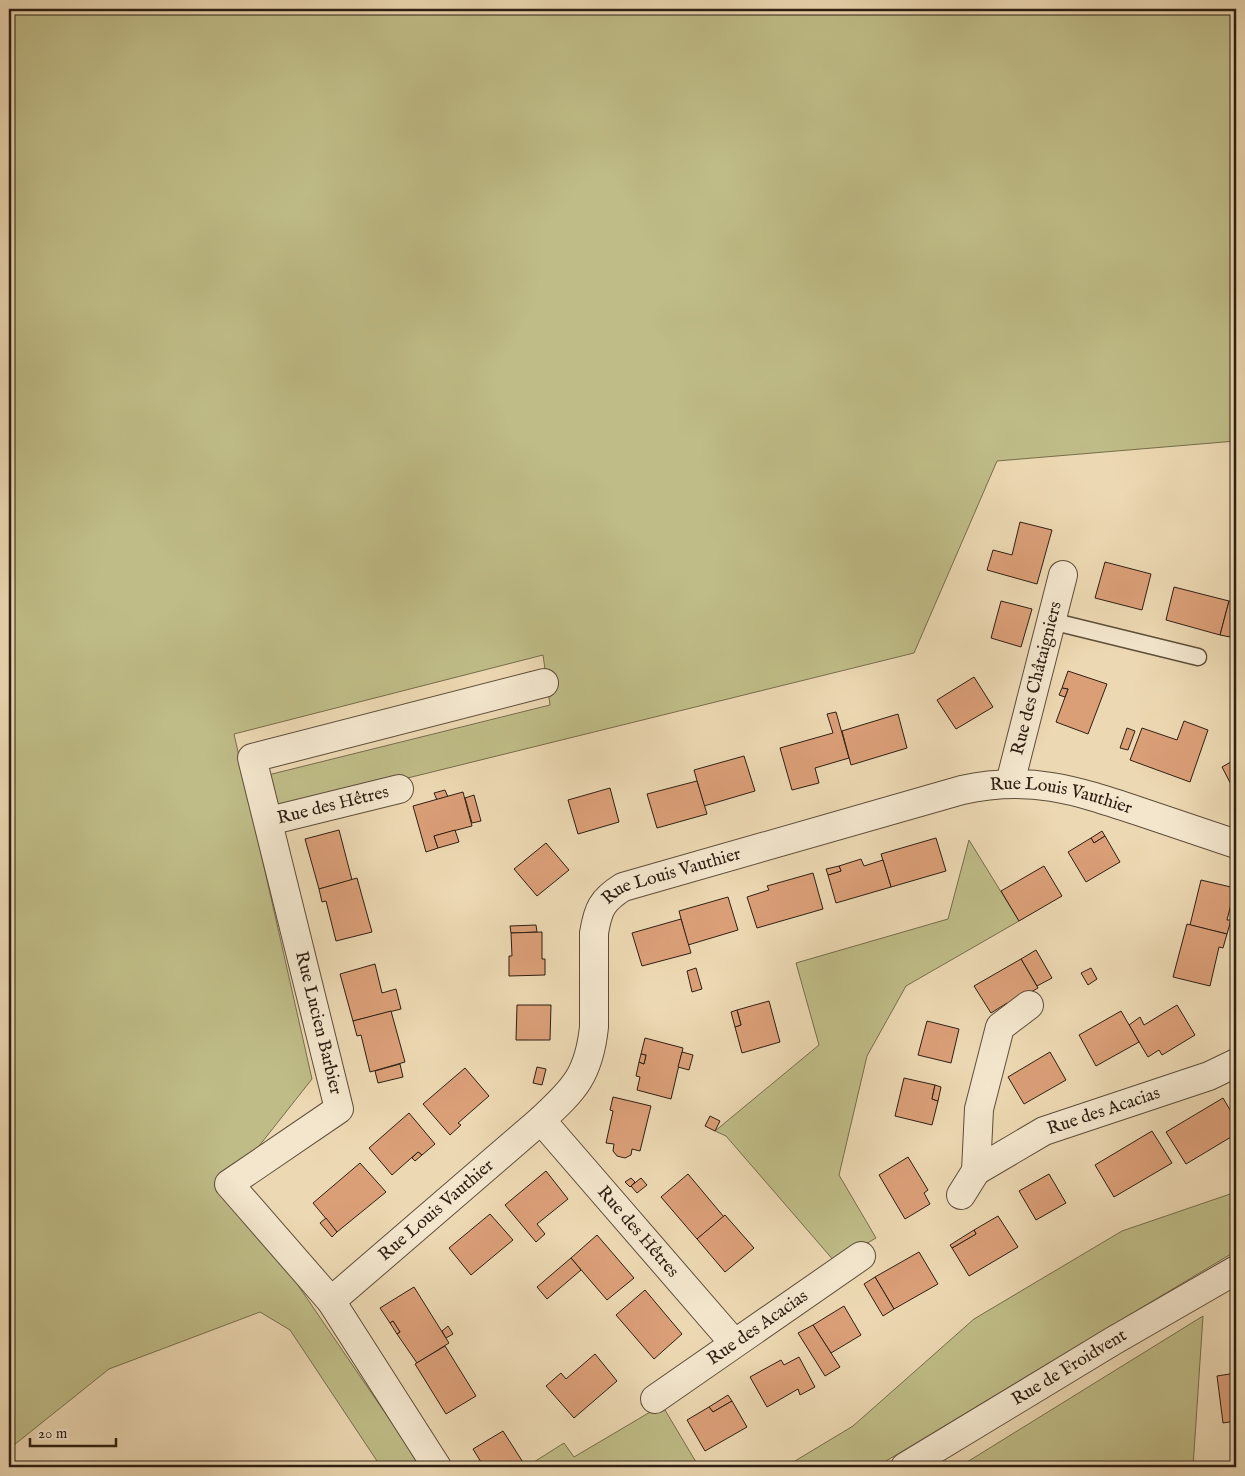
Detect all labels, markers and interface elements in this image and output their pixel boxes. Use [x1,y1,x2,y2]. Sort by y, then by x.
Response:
street label: Rue des Châtaigniers [1006,599,1067,758]
street label: Rue Louis Vauthier [989,772,1136,820]
street label: Rue des Hêtres [275,780,391,830]
street label: Rue Louis Vauthier [597,842,744,910]
street label: Rue Lucien Barbier [289,949,347,1097]
street label: Rue des Acacias [1044,1082,1163,1141]
street label: Rue Louis Vauthier [374,1154,499,1266]
street label: Rue des Hêtres [592,1181,684,1283]
street label: Rue des Acacias [703,1285,813,1371]
street label: Rue de Froidvent [1007,1324,1131,1411]
scale bar [30,1416,116,1448]
text: 20 m [38,1424,68,1443]

